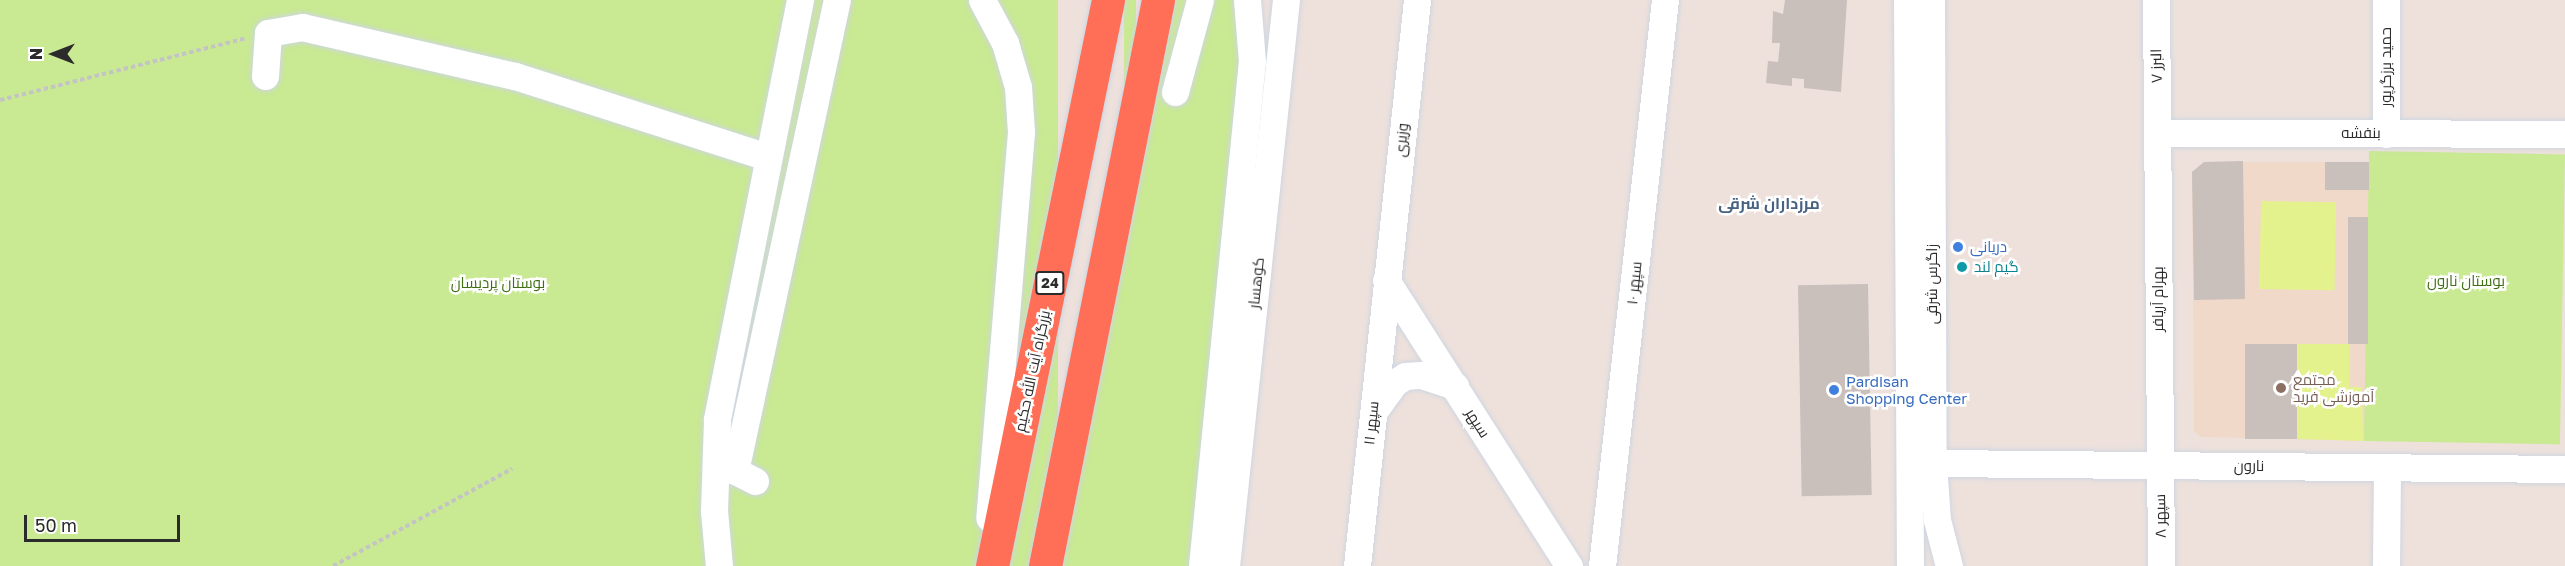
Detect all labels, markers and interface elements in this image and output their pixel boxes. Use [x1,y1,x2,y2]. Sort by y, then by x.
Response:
north arrow [24,24,84,84]
street label: حمید برزگرپور [2377,27,2395,107]
text: N [26,48,46,60]
street label: البرز ۷ [2147,49,2165,83]
street label: وزیری [1390,122,1412,158]
street label: بنفشه [2341,124,2381,142]
district label: مرزداران شرقی [1718,193,1820,213]
place label: دریانی [1970,238,2007,256]
marker: دریانی [1951,240,1965,254]
street label: زاگرس شرقی [1923,244,1941,324]
street label: کوهسار [1244,257,1268,309]
place label: گیم لند [1974,258,2019,276]
marker: گیم لند [1955,260,1969,274]
street label: سپهر ۱۰ [1623,261,1645,305]
street label: بهرام آریافر [2149,266,2167,332]
road number: 24 [1035,272,1065,294]
park label: بوستان نارون [2427,272,2505,290]
park label: بوستان پردیسان [451,274,545,292]
street label: بزرگراه آیت الله حکیم [1010,309,1054,433]
place label: مجتمع آموزشی فرید [2293,370,2374,405]
place label: Pardisan Shopping Center [1846,372,1967,407]
marker: مجتمع آموزشی فرید [2274,381,2288,395]
marker: Pardisan Shopping Center [1827,383,1841,397]
street label: سپهر ۱۱ [1360,400,1382,446]
street label: سپهر [1462,405,1494,441]
street label: نارون [2234,457,2264,475]
street label: سپهر ۸ [2151,494,2169,538]
scale bar [27,503,183,541]
text: 50 m [35,514,77,536]

